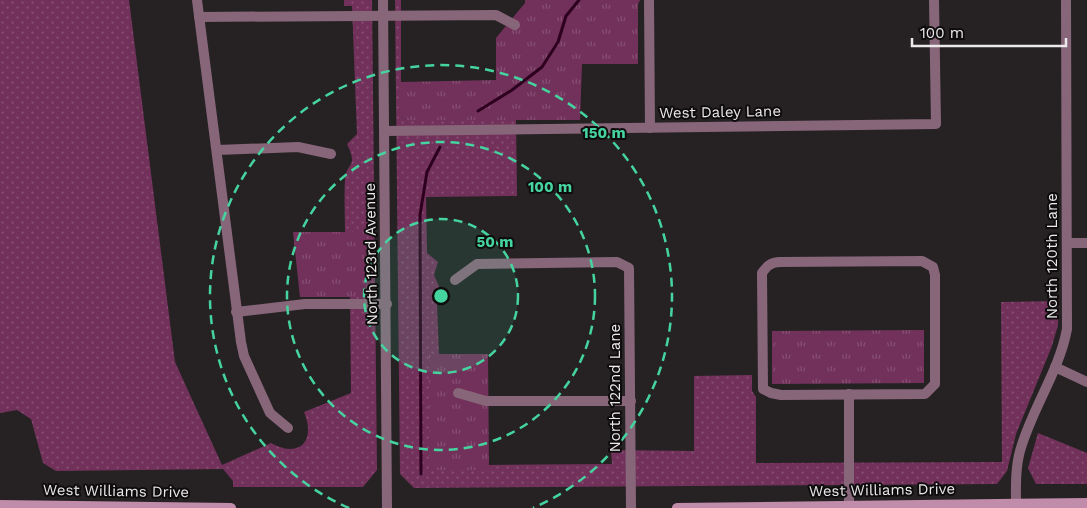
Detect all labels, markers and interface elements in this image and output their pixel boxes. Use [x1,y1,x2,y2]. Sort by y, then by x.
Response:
scale bar [912,15,1066,47]
text: 100 m [920,24,964,42]
street label: West Daley Lane [659,102,781,122]
text: 150 m [582,124,626,142]
text: 100 m [528,178,572,196]
street label: North 123rd Avenue [361,183,381,325]
street label: North 120th Lane [1043,193,1061,319]
text: 50 m [477,233,513,251]
centre of rings [432,287,450,305]
street label: North 122nd Lane [606,324,624,452]
street label: West Williams Drive [809,480,955,500]
street label: West Williams Drive [43,481,189,501]

